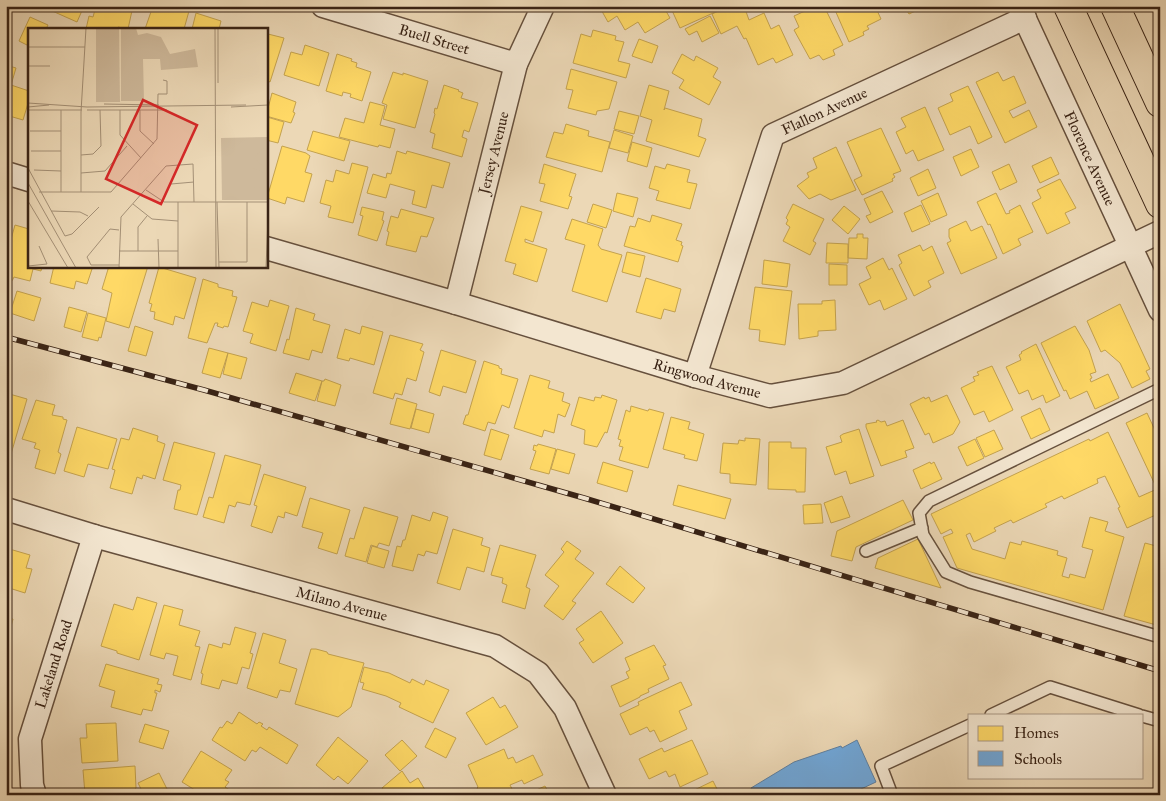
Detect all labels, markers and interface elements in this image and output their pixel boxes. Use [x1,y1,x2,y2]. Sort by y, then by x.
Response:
street label: Buell Street [397,20,472,59]
inset map [28,28,268,268]
street label: Flallon Avenue [779,84,870,139]
street label: Florence Avenue [1060,108,1119,209]
street label: Jersey Avenue [474,109,513,198]
street label: Ringwood Avenue [651,355,763,402]
street label: Milano Avenue [294,583,390,625]
street label: Lakeland Road [31,617,76,711]
legend [968,714,1144,778]
text: Homes [1014,724,1059,742]
text: Schools [1014,750,1062,768]

